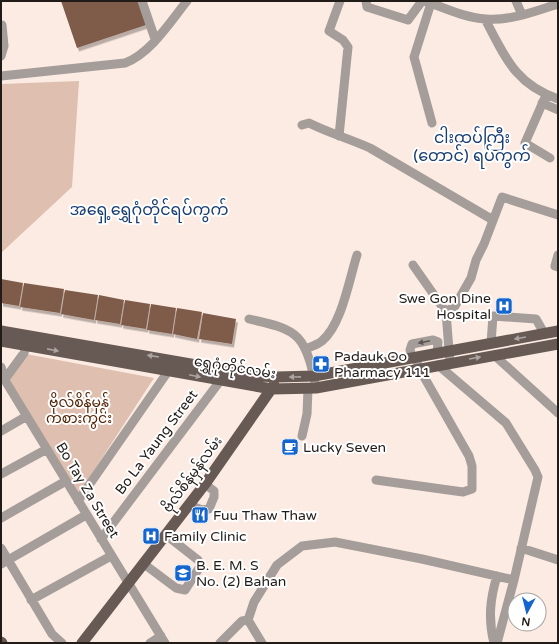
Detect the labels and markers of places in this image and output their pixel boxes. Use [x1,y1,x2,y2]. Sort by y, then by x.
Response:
place label: Swe Gon Dine Hospital [399,290,491,323]
hospital icon: Swe Gon Dine Hospital [494,296,514,316]
place label: Padauk Oo Pharmacy 111 [334,348,431,381]
pharmacy icon: Padauk Oo Pharmacy 111 [311,354,331,374]
cafe icon: Lucky Seven [280,437,300,457]
place label: Lucky Seven [303,439,386,456]
restaurant icon: Fuu Thaw Thaw [190,505,210,525]
place label: Fuu Thaw Thaw [213,507,317,524]
hospital icon: Family Clinic [141,526,161,546]
place label: Family Clinic [164,528,246,545]
place label: B. E. M. S No. (2) Bahan [196,557,286,590]
school or university icon: B. E. M. S No. (2) Bahan [173,563,193,583]

